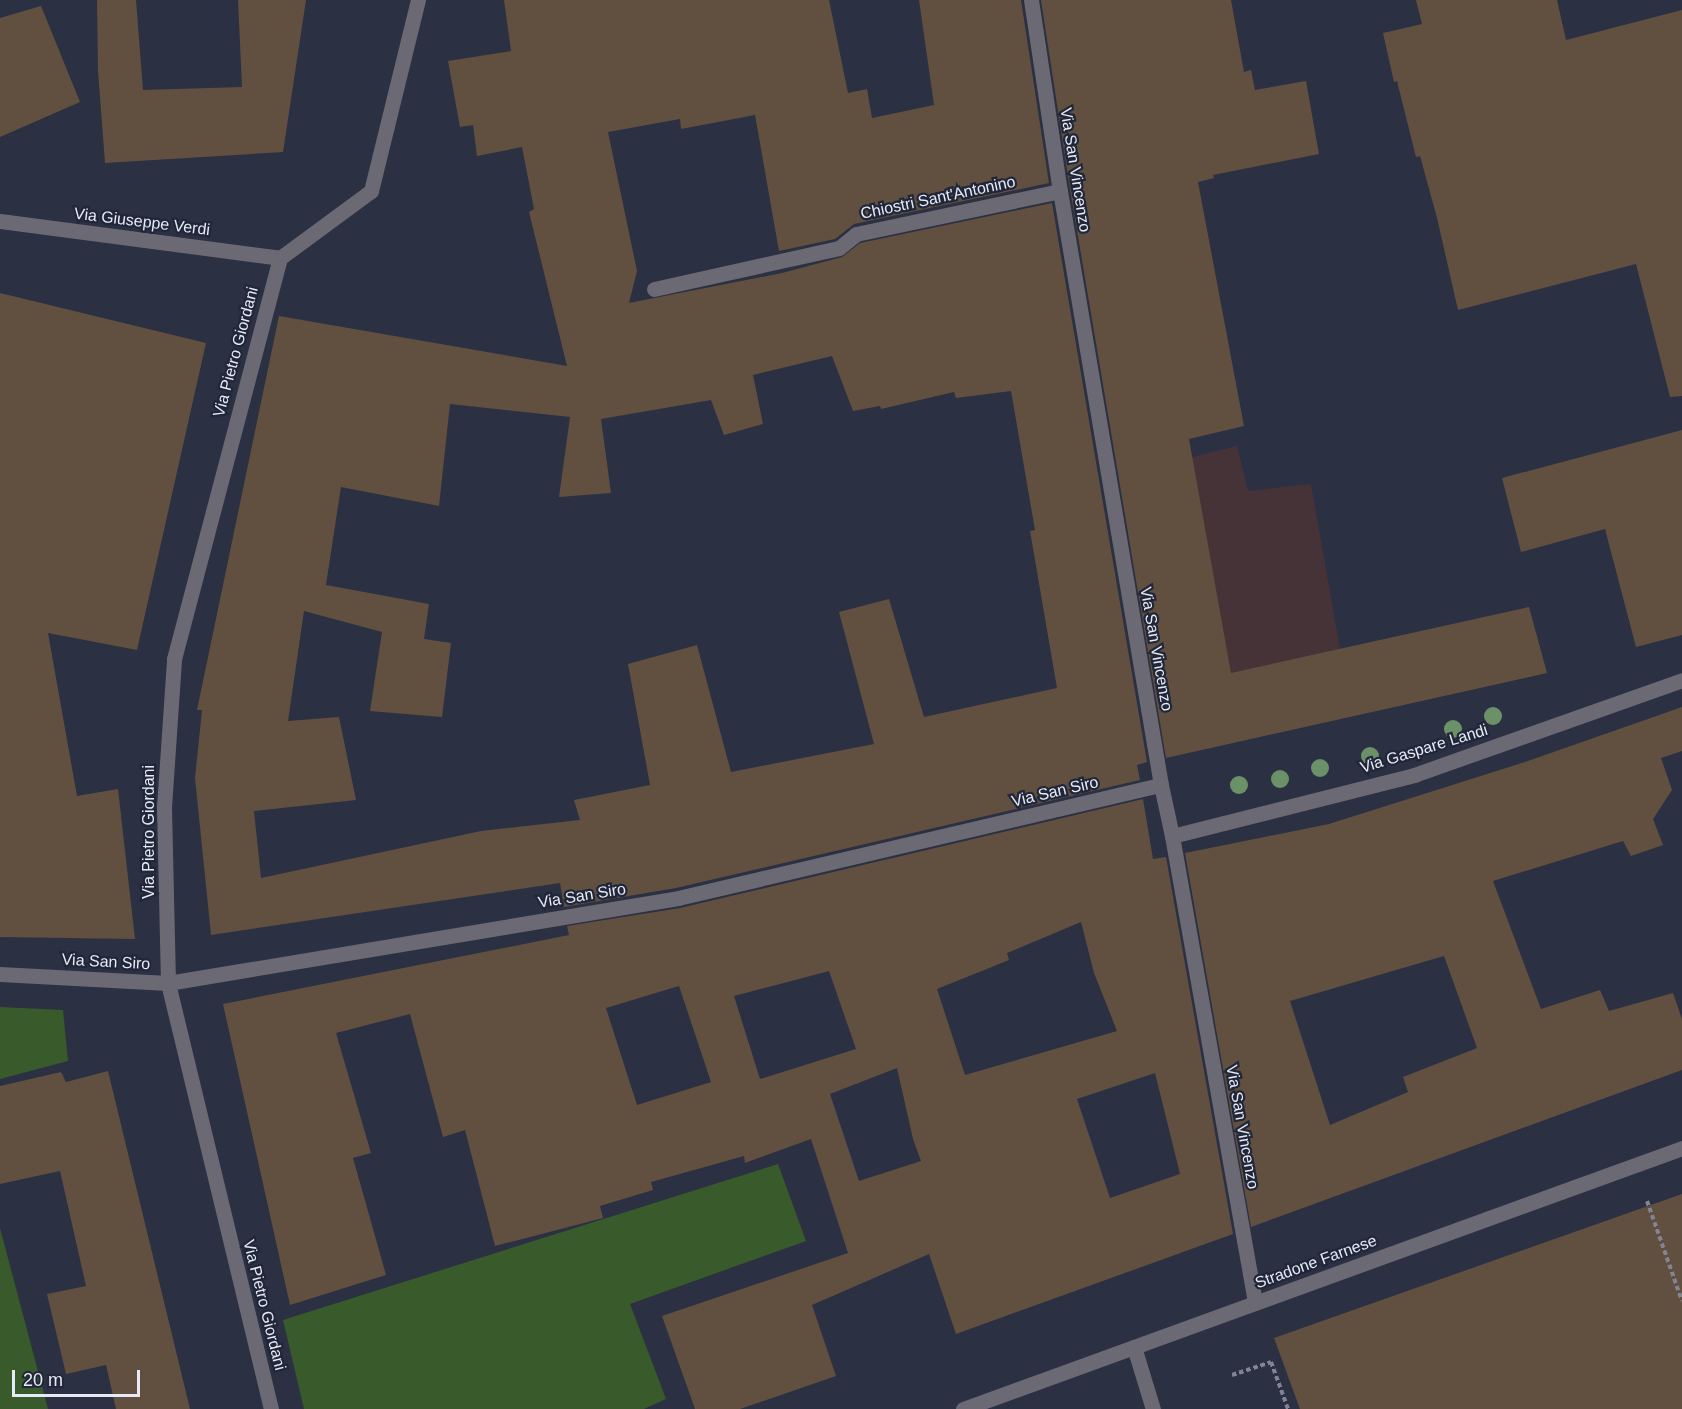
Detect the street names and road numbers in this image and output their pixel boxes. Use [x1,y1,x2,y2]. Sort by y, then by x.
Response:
street label: Via San Vincenzo [1056,106,1094,234]
street label: Chiostri Sant'Antonino [859,172,1017,224]
street label: Via Giuseppe Verdi [73,204,211,240]
street label: Via Pietro Giordani [209,285,263,419]
street label: Via San Vincenzo [1136,585,1176,713]
street label: Via Gaspare Landi [1358,720,1490,778]
street label: Via Pietro Giordani [139,765,159,899]
street label: Via San Siro [1010,773,1100,811]
street label: Via San Siro [537,880,627,912]
street label: Via San Siro [61,950,151,974]
street label: Via San Vincenzo [1222,1063,1262,1191]
street label: Stradone Farnese [1253,1231,1379,1293]
street label: Via Pietro Giordani [238,1238,290,1372]

